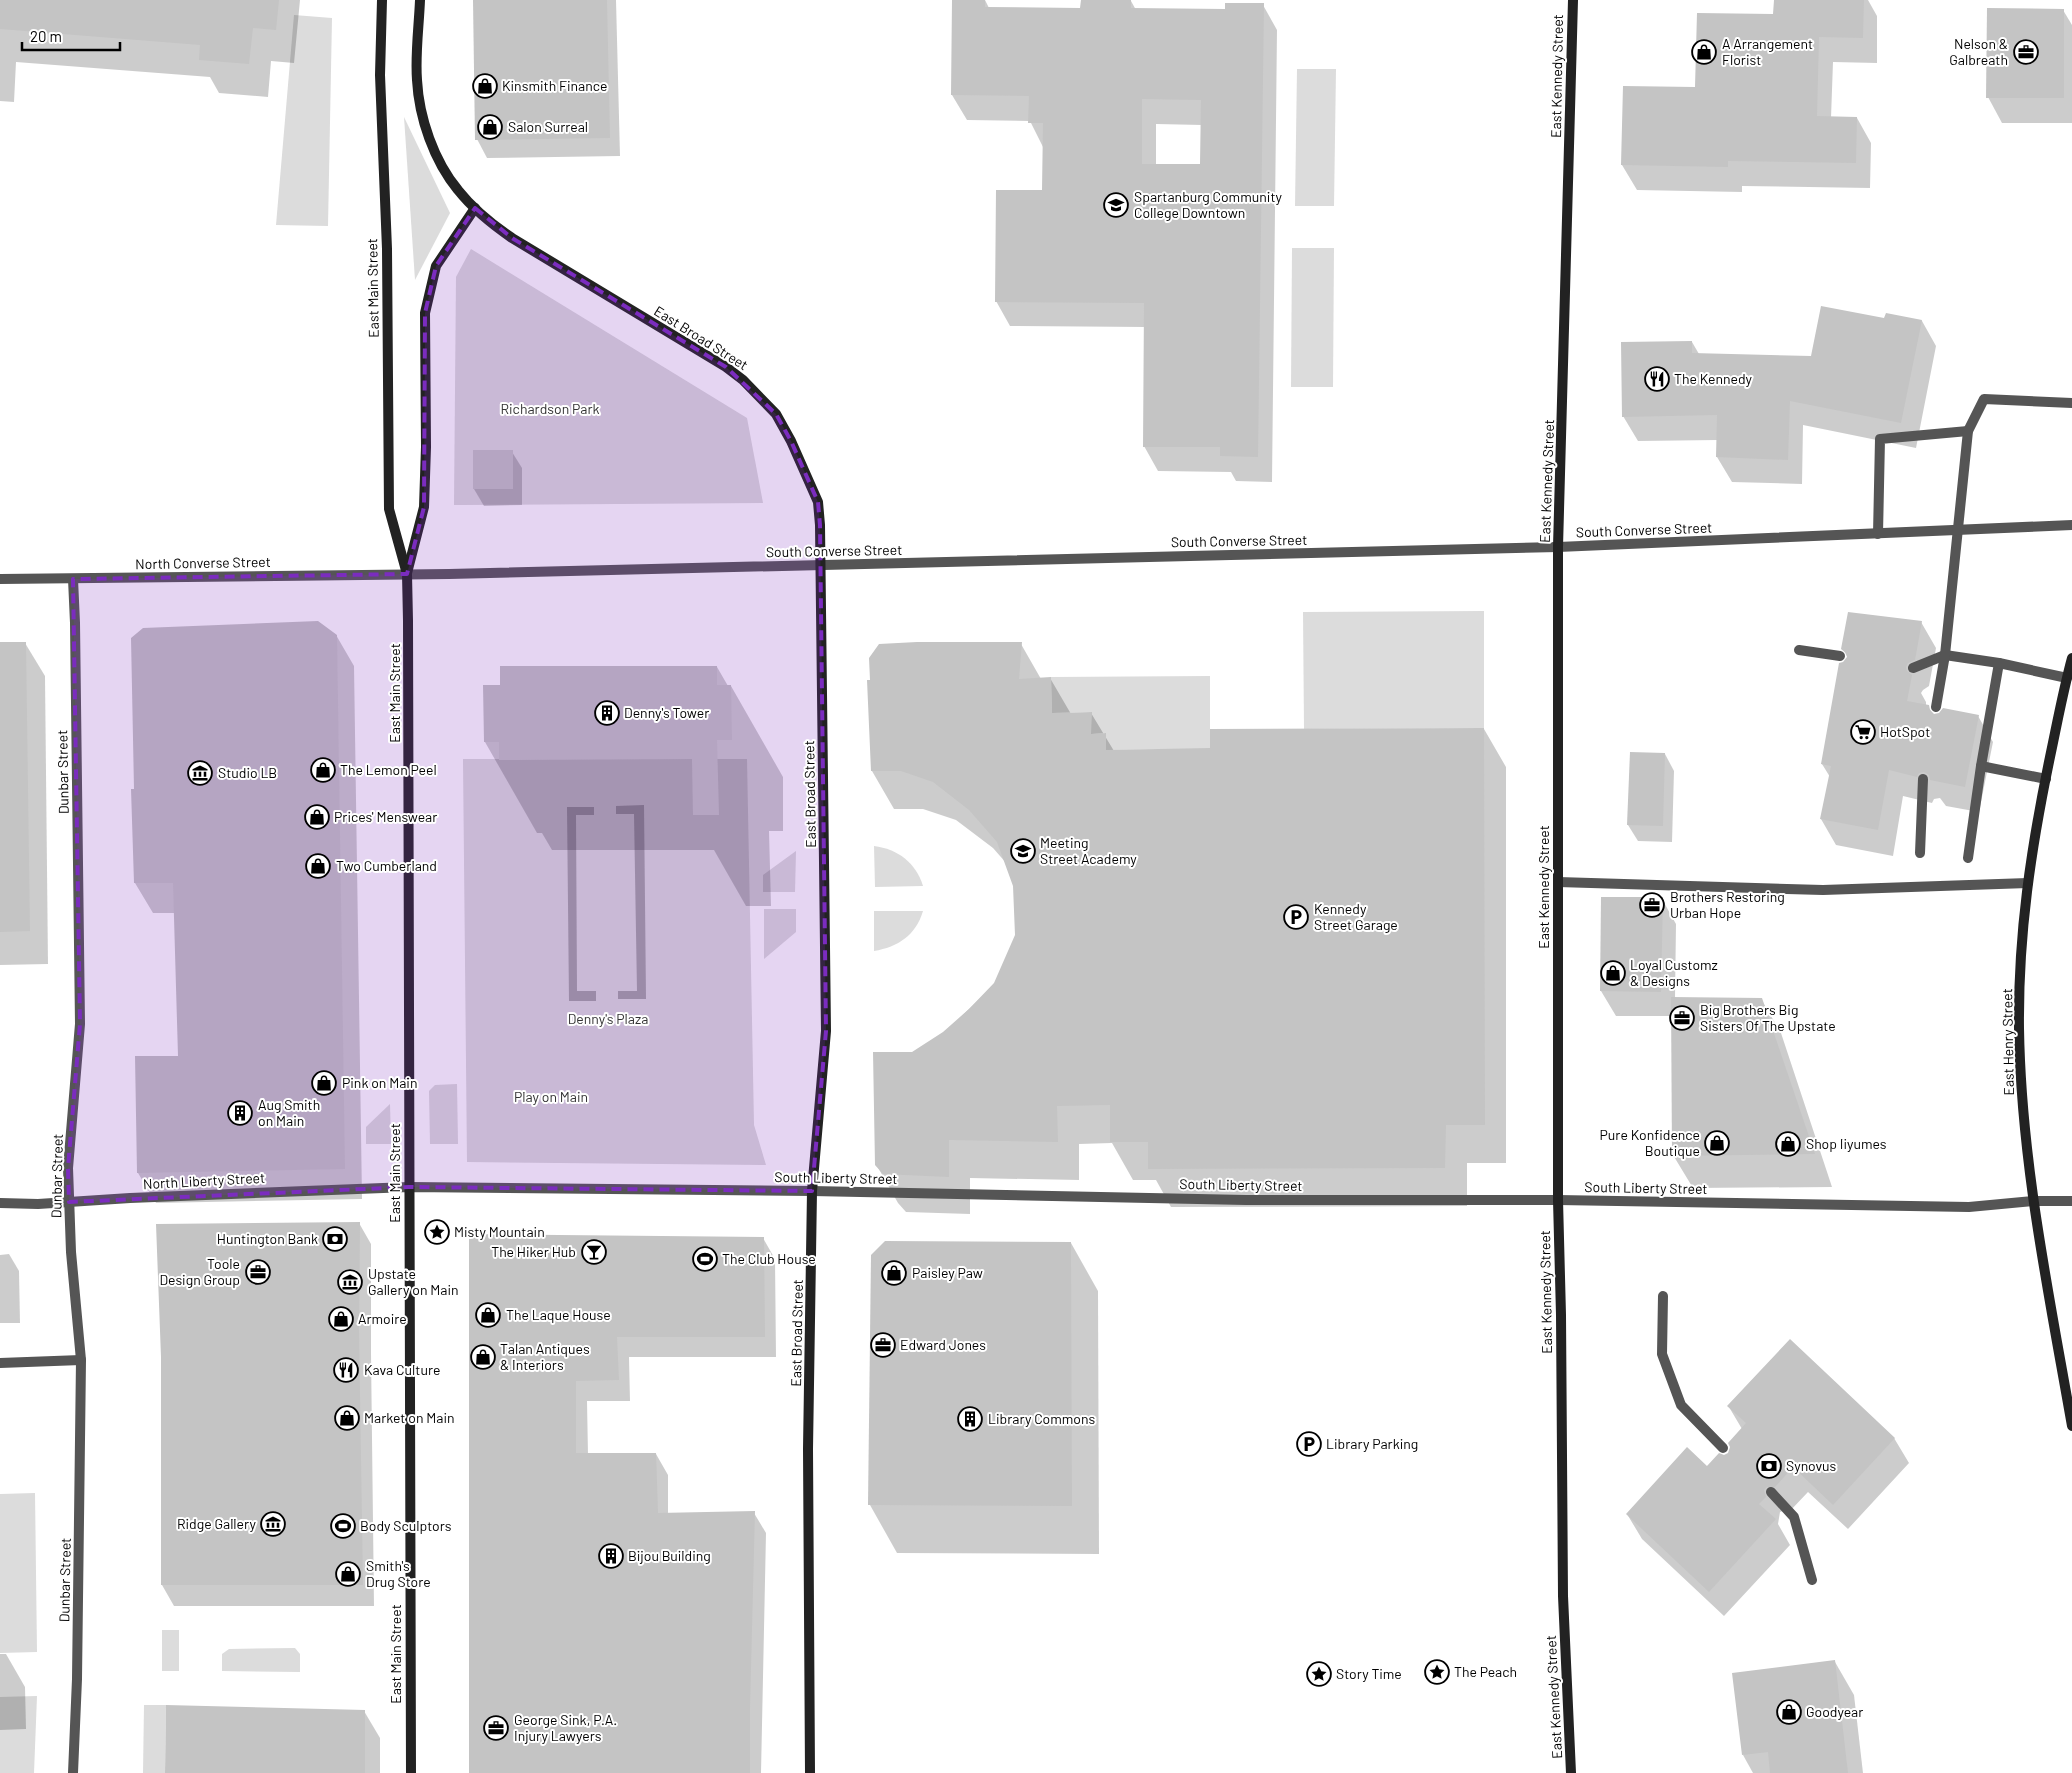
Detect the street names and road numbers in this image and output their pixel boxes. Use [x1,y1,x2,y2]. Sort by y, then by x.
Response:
street label: East Kennedy Street [1547,14,1566,138]
street label: East Main Street [363,238,382,338]
street label: East Broad Street [651,302,751,373]
street label: East Kennedy Street [1536,419,1557,543]
street label: South Converse Street [1576,519,1712,540]
street label: South Converse Street [1171,531,1307,550]
street label: South Converse Street [766,541,902,560]
street label: North Converse Street [135,553,271,572]
street label: East Main Street [386,643,403,743]
street label: Dunbar Street [53,730,72,814]
street label: East Broad Street [800,740,819,848]
street label: East Kennedy Street [1535,825,1552,949]
street label: East Henry Street [1998,988,2017,1096]
street label: East Main Street [386,1123,403,1223]
street label: Dunbar Street [47,1134,66,1218]
street label: South Liberty Street [774,1168,898,1187]
street label: North Liberty Street [142,1169,265,1192]
street label: South Liberty Street [1179,1175,1303,1194]
street label: South Liberty Street [1584,1178,1708,1197]
street label: East Kennedy Street [1536,1230,1555,1354]
street label: East Broad Street [787,1279,806,1387]
street label: Dunbar Street [55,1538,74,1622]
street label: East Main Street [387,1604,404,1704]
street label: East Kennedy Street [1542,1635,1565,1759]

